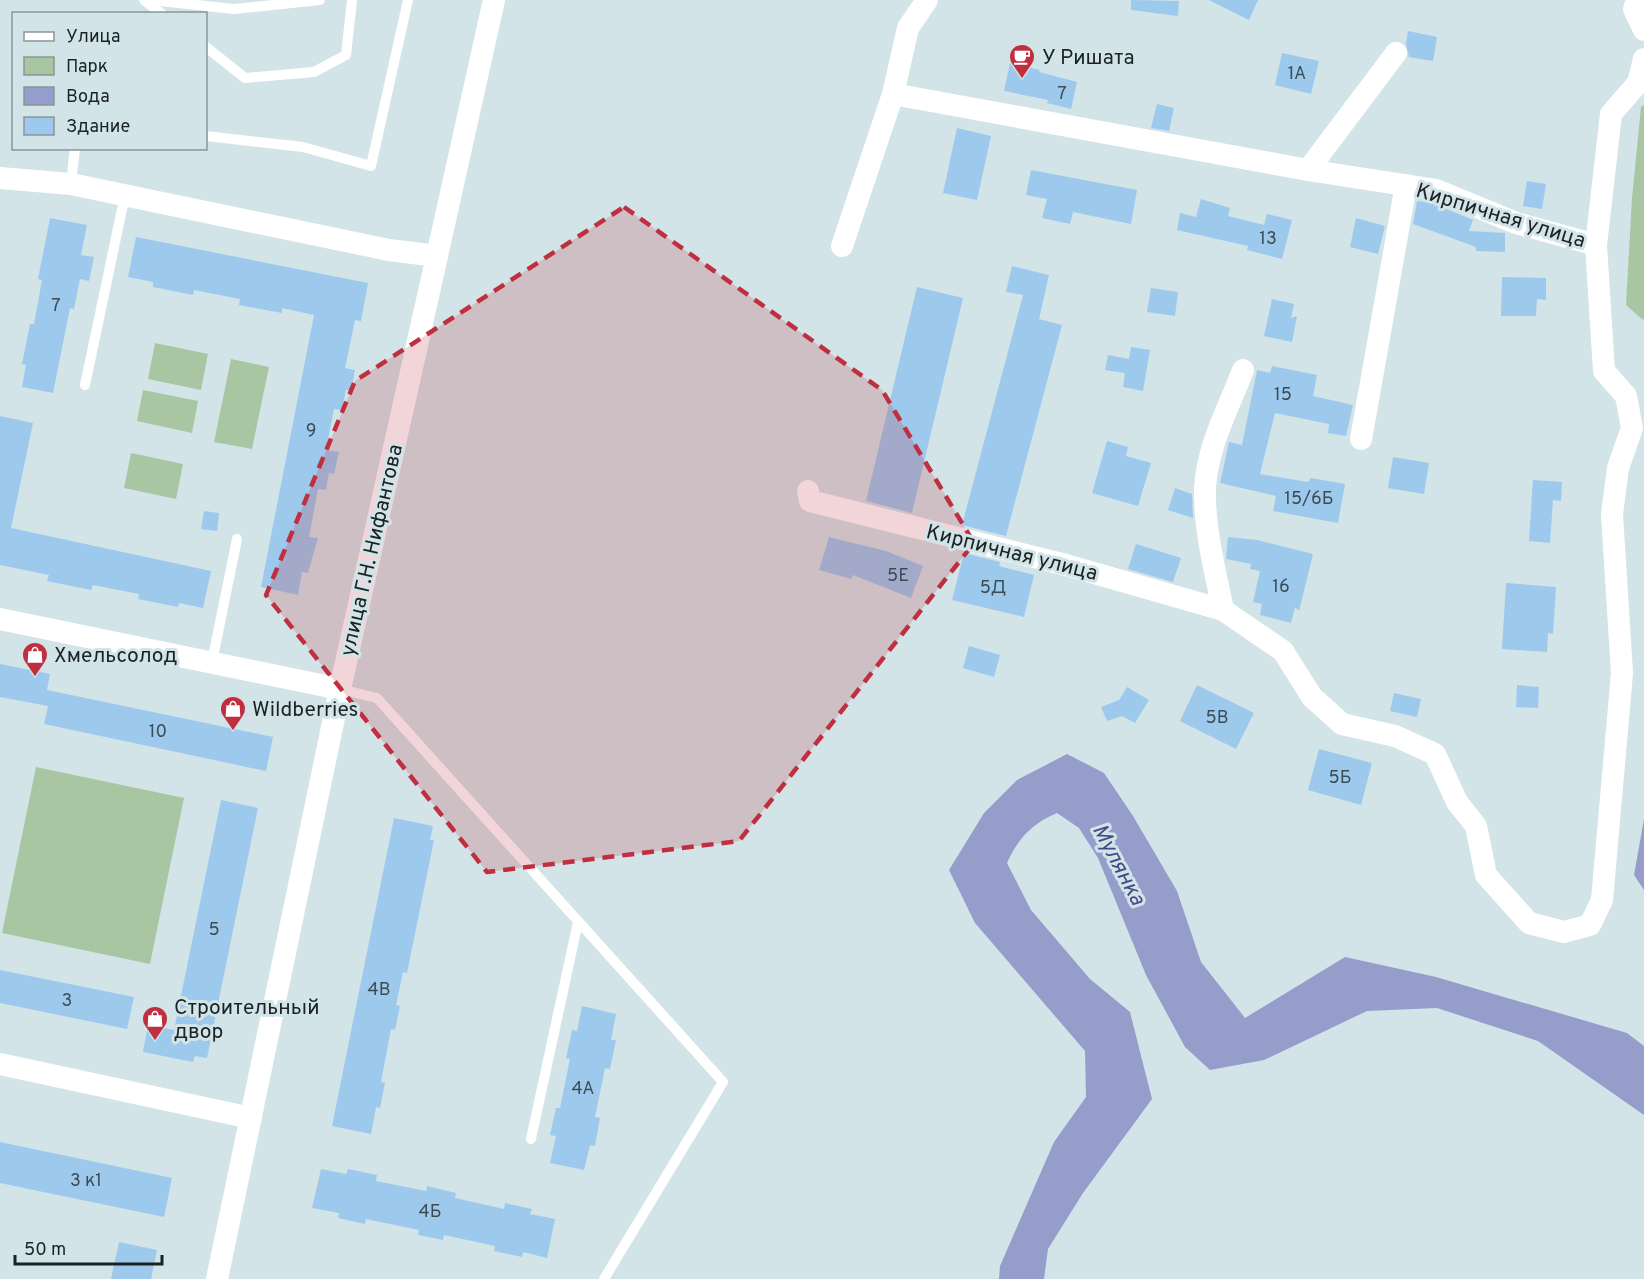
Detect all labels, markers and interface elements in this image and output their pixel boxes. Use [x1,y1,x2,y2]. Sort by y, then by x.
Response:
legend [12,12,207,150]
text: Улица [66,26,120,49]
cafe icon: У Ришата [1007,42,1037,80]
place label: У Ришата [1042,45,1135,72]
text: Парк [66,56,108,79]
house number: 1А [1288,63,1306,86]
house number: 7 [1057,83,1067,106]
text: Вода [66,86,110,109]
text: Здание [66,116,130,139]
street label: Кирпичная улица [1412,178,1589,255]
house number: 13 [1259,228,1277,251]
house number: 7 [51,295,61,318]
house number: 15 [1274,384,1292,407]
house number: 9 [306,420,316,443]
street label: улица Г.Н. Нифантова [335,442,410,659]
house number: 15/6Б [1284,488,1334,511]
street label: Кирпичная улица [923,519,1100,588]
house number: 5Е [887,565,909,588]
house number: 16 [1272,576,1290,599]
house number: 5Д [980,577,1006,600]
shop icon: Хмельсолод [20,640,50,678]
place label: Хмельсолод [54,643,178,670]
shop icon: Wildberries [218,694,248,732]
place label: Wildberries [252,697,358,724]
house number: 5В [1206,707,1229,730]
house number: 10 [149,721,167,744]
house number: 5Б [1329,767,1352,790]
water label: Мулянка [1085,820,1151,911]
house number: 5 [208,919,220,942]
house number: 4В [368,979,391,1002]
house number: 3 [62,990,72,1013]
place label: Строительный двор [174,995,320,1046]
shop icon: Строительный двор [140,1004,170,1042]
house number: 4А [571,1078,595,1101]
house number: 3 к1 [70,1170,102,1193]
house number: 4Б [419,1201,442,1224]
scale bar [15,1228,162,1266]
text: 50 m [24,1239,66,1262]

